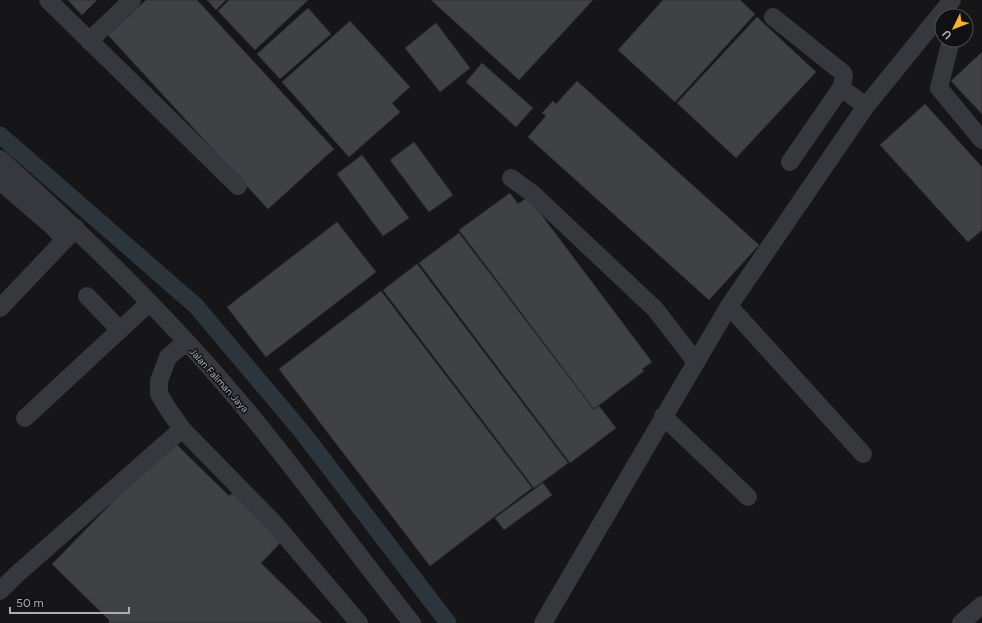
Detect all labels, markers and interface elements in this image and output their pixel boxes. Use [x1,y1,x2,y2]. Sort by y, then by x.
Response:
north arrow [934,8,974,48]
text: U [939,27,954,42]
street label: Jalan Faliman Jaya [187,345,251,415]
scale bar [10,589,129,615]
text: 50 m [16,596,44,610]

